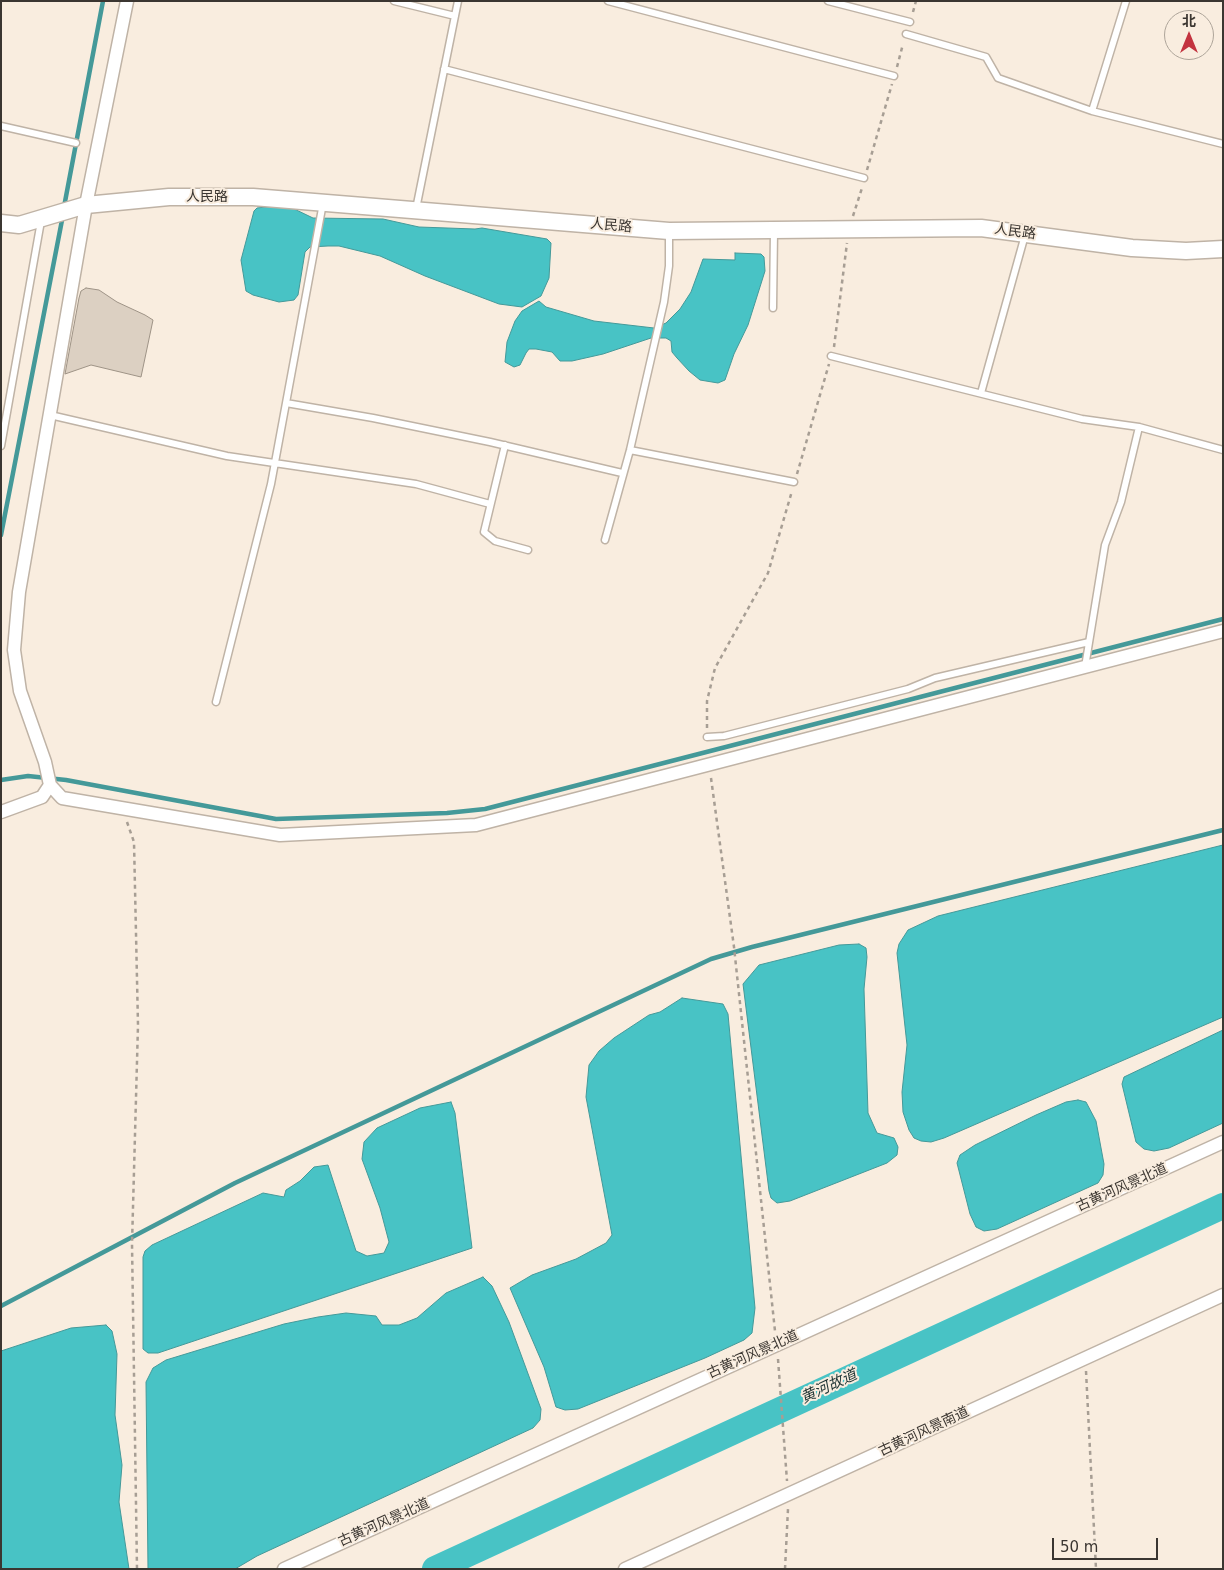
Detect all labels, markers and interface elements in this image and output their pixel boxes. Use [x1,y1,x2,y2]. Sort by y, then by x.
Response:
north arrow [1164,10,1214,60]
text: 北 [1182,13,1196,29]
street label: 人民路 [186,189,228,205]
street label: 人民路 [589,216,633,236]
street label: 人民路 [993,221,1037,243]
street label: 古黄河风景北道 [1074,1160,1170,1216]
street label: 古黄河风景北道 [705,1327,801,1383]
water label: 黄河故道 [798,1366,860,1408]
street label: 古黄河风景南道 [876,1404,972,1460]
street label: 古黄河风景北道 [336,1495,432,1551]
scale bar [1054,1528,1160,1560]
text: 50 m [1060,1538,1098,1556]

